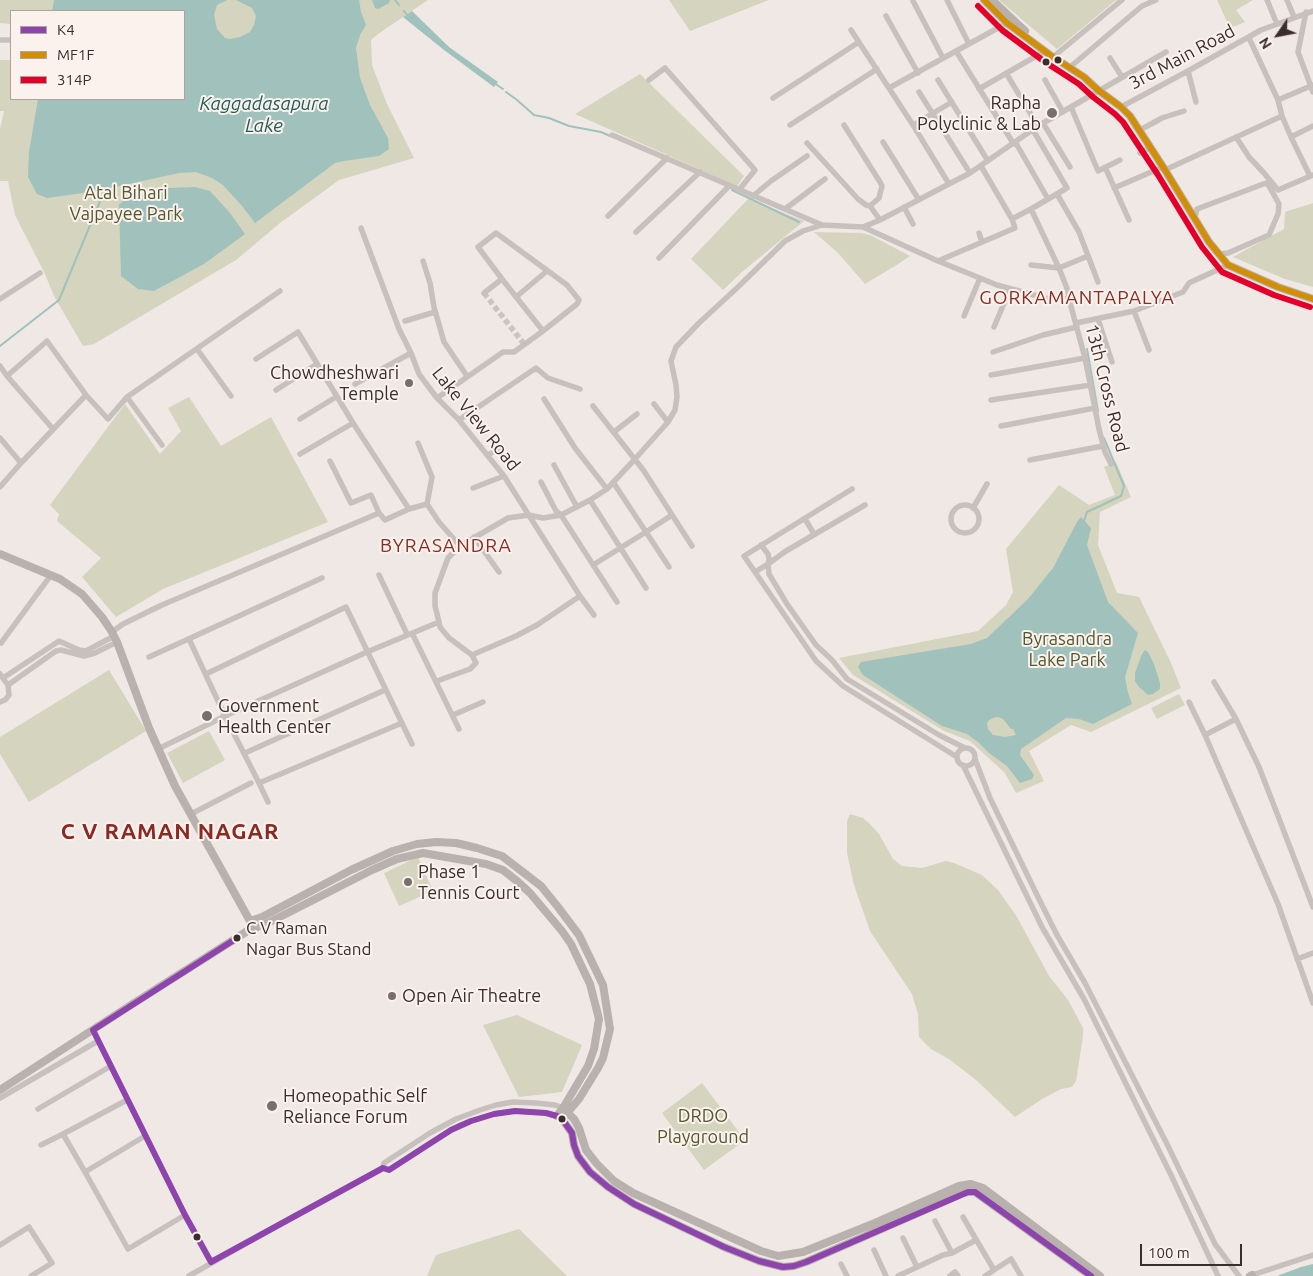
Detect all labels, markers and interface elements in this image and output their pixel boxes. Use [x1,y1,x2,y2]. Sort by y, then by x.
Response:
legend [10,10,185,100]
north arrow [1253,10,1303,60]
street label: 3rd Main Road [1125,20,1239,94]
text: K4 [57,21,75,38]
text: N [1256,34,1275,52]
text: MF1F [57,46,94,63]
unlabelled marker [1053,55,1063,65]
unlabelled marker [1041,57,1051,67]
text: 314P [57,71,91,88]
place label: Rapha Polyclinic & Lab [917,92,1041,134]
water label: Kaggadasapura Lake [200,93,328,137]
marker: Rapha Polyclinic & Lab [1045,106,1059,120]
park label: Atal Bihari Vajpayee Park [70,182,182,224]
district label: GORKAMANTAPALYA [977,287,1177,309]
street label: 13th Cross Road [1081,322,1133,454]
place label: Chowdheshwari Temple [270,362,399,404]
street label: Lake View Road [428,363,524,475]
marker: Chowdheshwari Temple [403,377,415,389]
district label: BYRASANDRA [379,535,513,557]
park label: Byrasandra Lake Park [1022,628,1112,670]
place label: Government Health Center [218,695,331,738]
marker: Government Health Center [200,709,214,723]
district label: C V RAMAN NAGAR [59,819,281,845]
place label: Phase 1 Tennis Court [418,861,520,904]
marker: Phase 1 Tennis Court [402,876,414,888]
place label: C V Raman Nagar Bus Stand [246,918,371,958]
marker: C V Raman Nagar Bus Stand [232,933,242,943]
place label: Open Air Theatre [402,985,541,1007]
marker: Open Air Theatre [386,990,398,1002]
place label: Homeopathic Self Reliance Forum [283,1085,427,1128]
marker: Homeopathic Self Reliance Forum [265,1099,279,1113]
park label: DRDO Playground [657,1105,749,1148]
unlabelled marker [557,1114,567,1124]
unlabelled marker [192,1232,202,1242]
scale bar [1143,1234,1246,1266]
text: 100 m [1148,1244,1190,1261]

